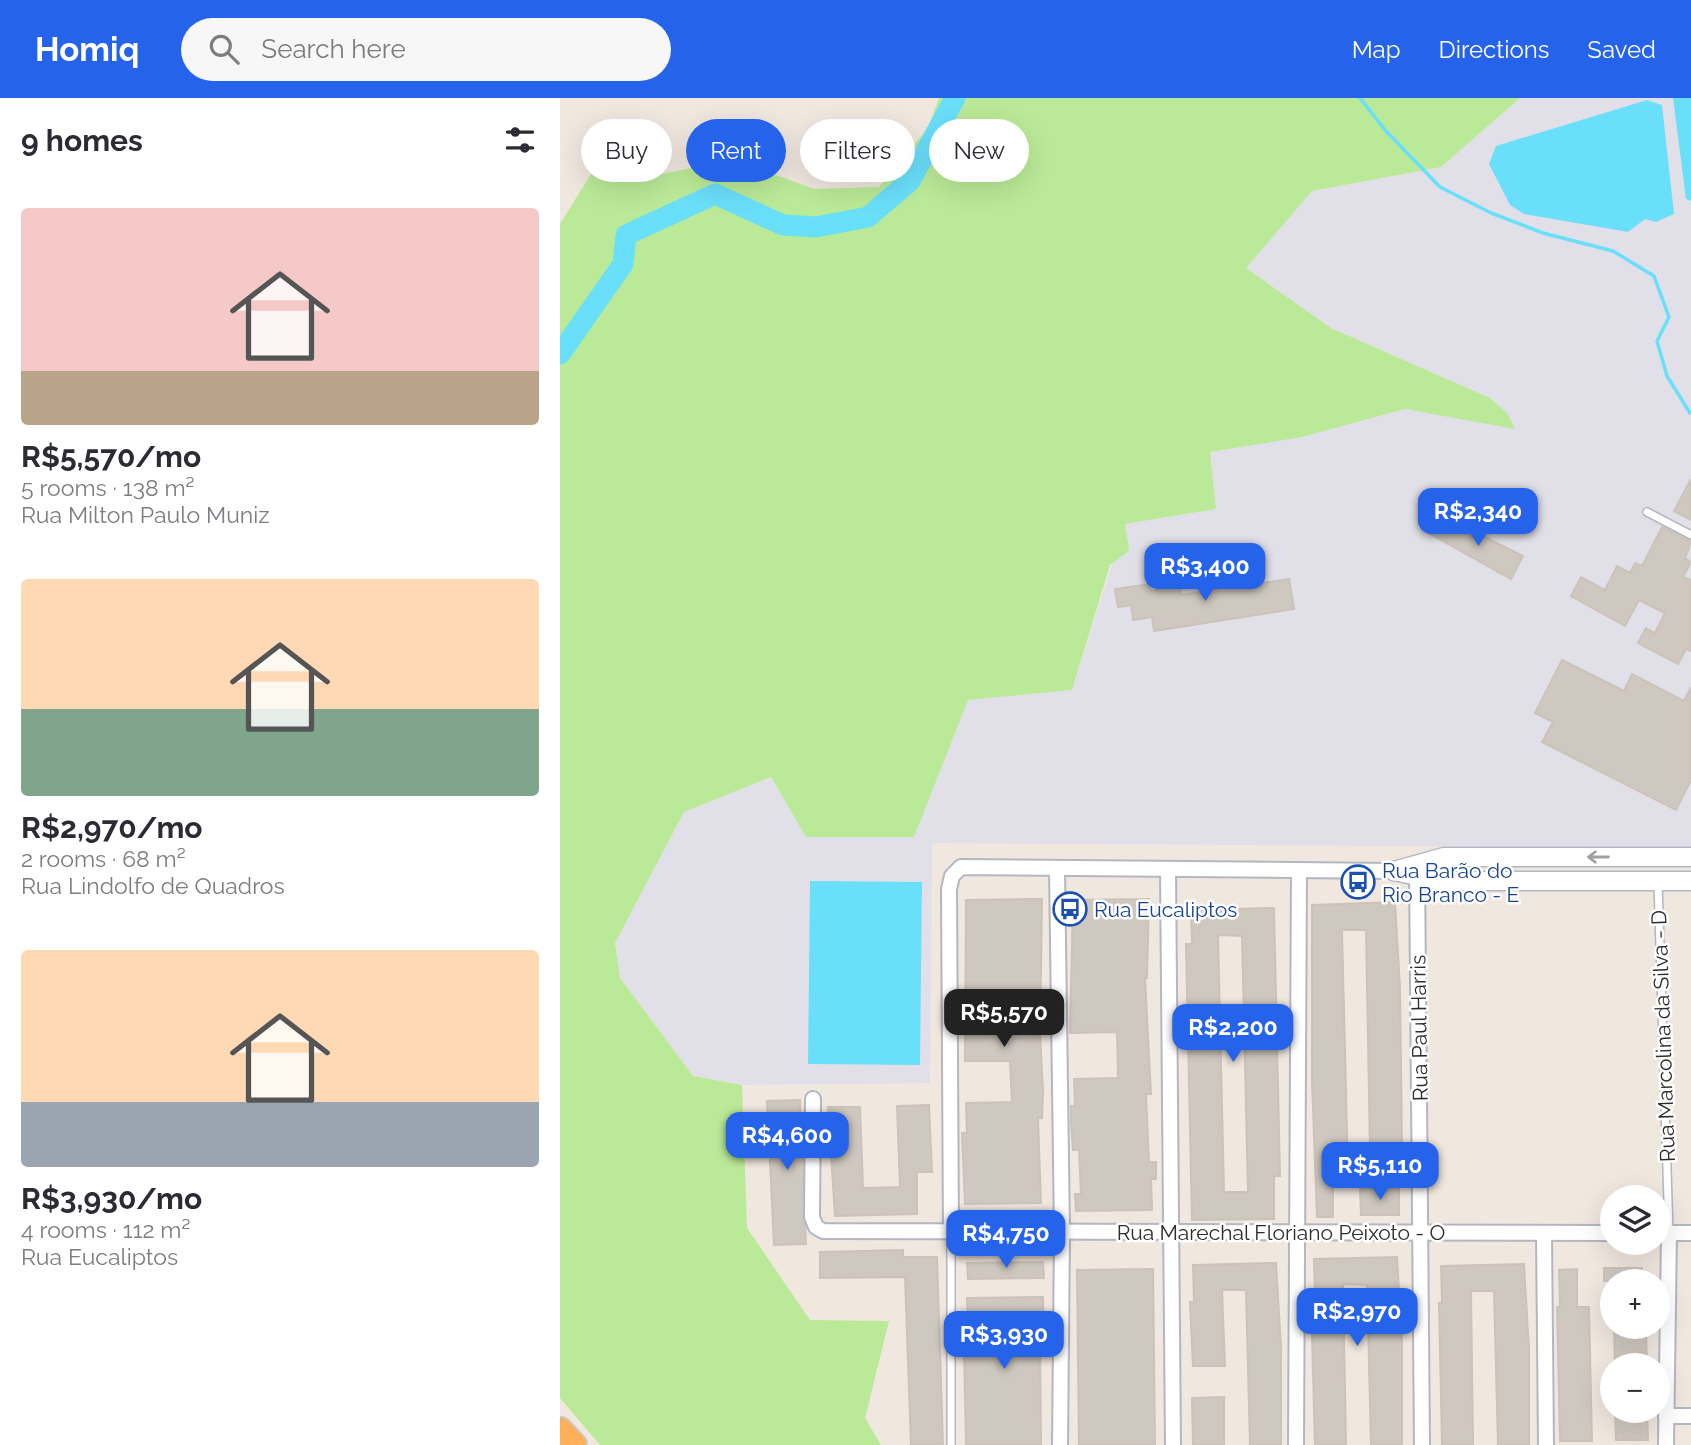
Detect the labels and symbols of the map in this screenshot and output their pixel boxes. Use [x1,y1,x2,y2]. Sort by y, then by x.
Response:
pin: R$2,340 [1413,489,1543,548]
pin: R$3,400 [1140,544,1270,603]
one-way arrow [1587,850,1610,864]
place label: Rua Barão do Rio Branco - E [1382,858,1519,907]
bus stop icon: Rua Barão do Rio Branco - E [1339,863,1377,901]
bus stop icon: Rua Eucaliptos [1051,890,1089,928]
place label: Rua Eucaliptos [1094,897,1237,922]
street label: Rua Marcolina da Silva - D [1646,909,1680,1163]
street label: Rua Paul Harris [1405,955,1433,1101]
pin: R$5,570 [939,990,1069,1049]
pin: R$2,200 [1168,1004,1298,1064]
pin: R$4,600 [722,1112,852,1172]
pin: R$5,110 [1315,1142,1445,1202]
pin: R$4,750 [941,1210,1071,1270]
street label: Rua Marechal Floriano Peixoto - O [1117,1220,1445,1245]
pin: R$2,970 [1292,1288,1422,1348]
pin: R$3,930 [939,1312,1069,1371]

